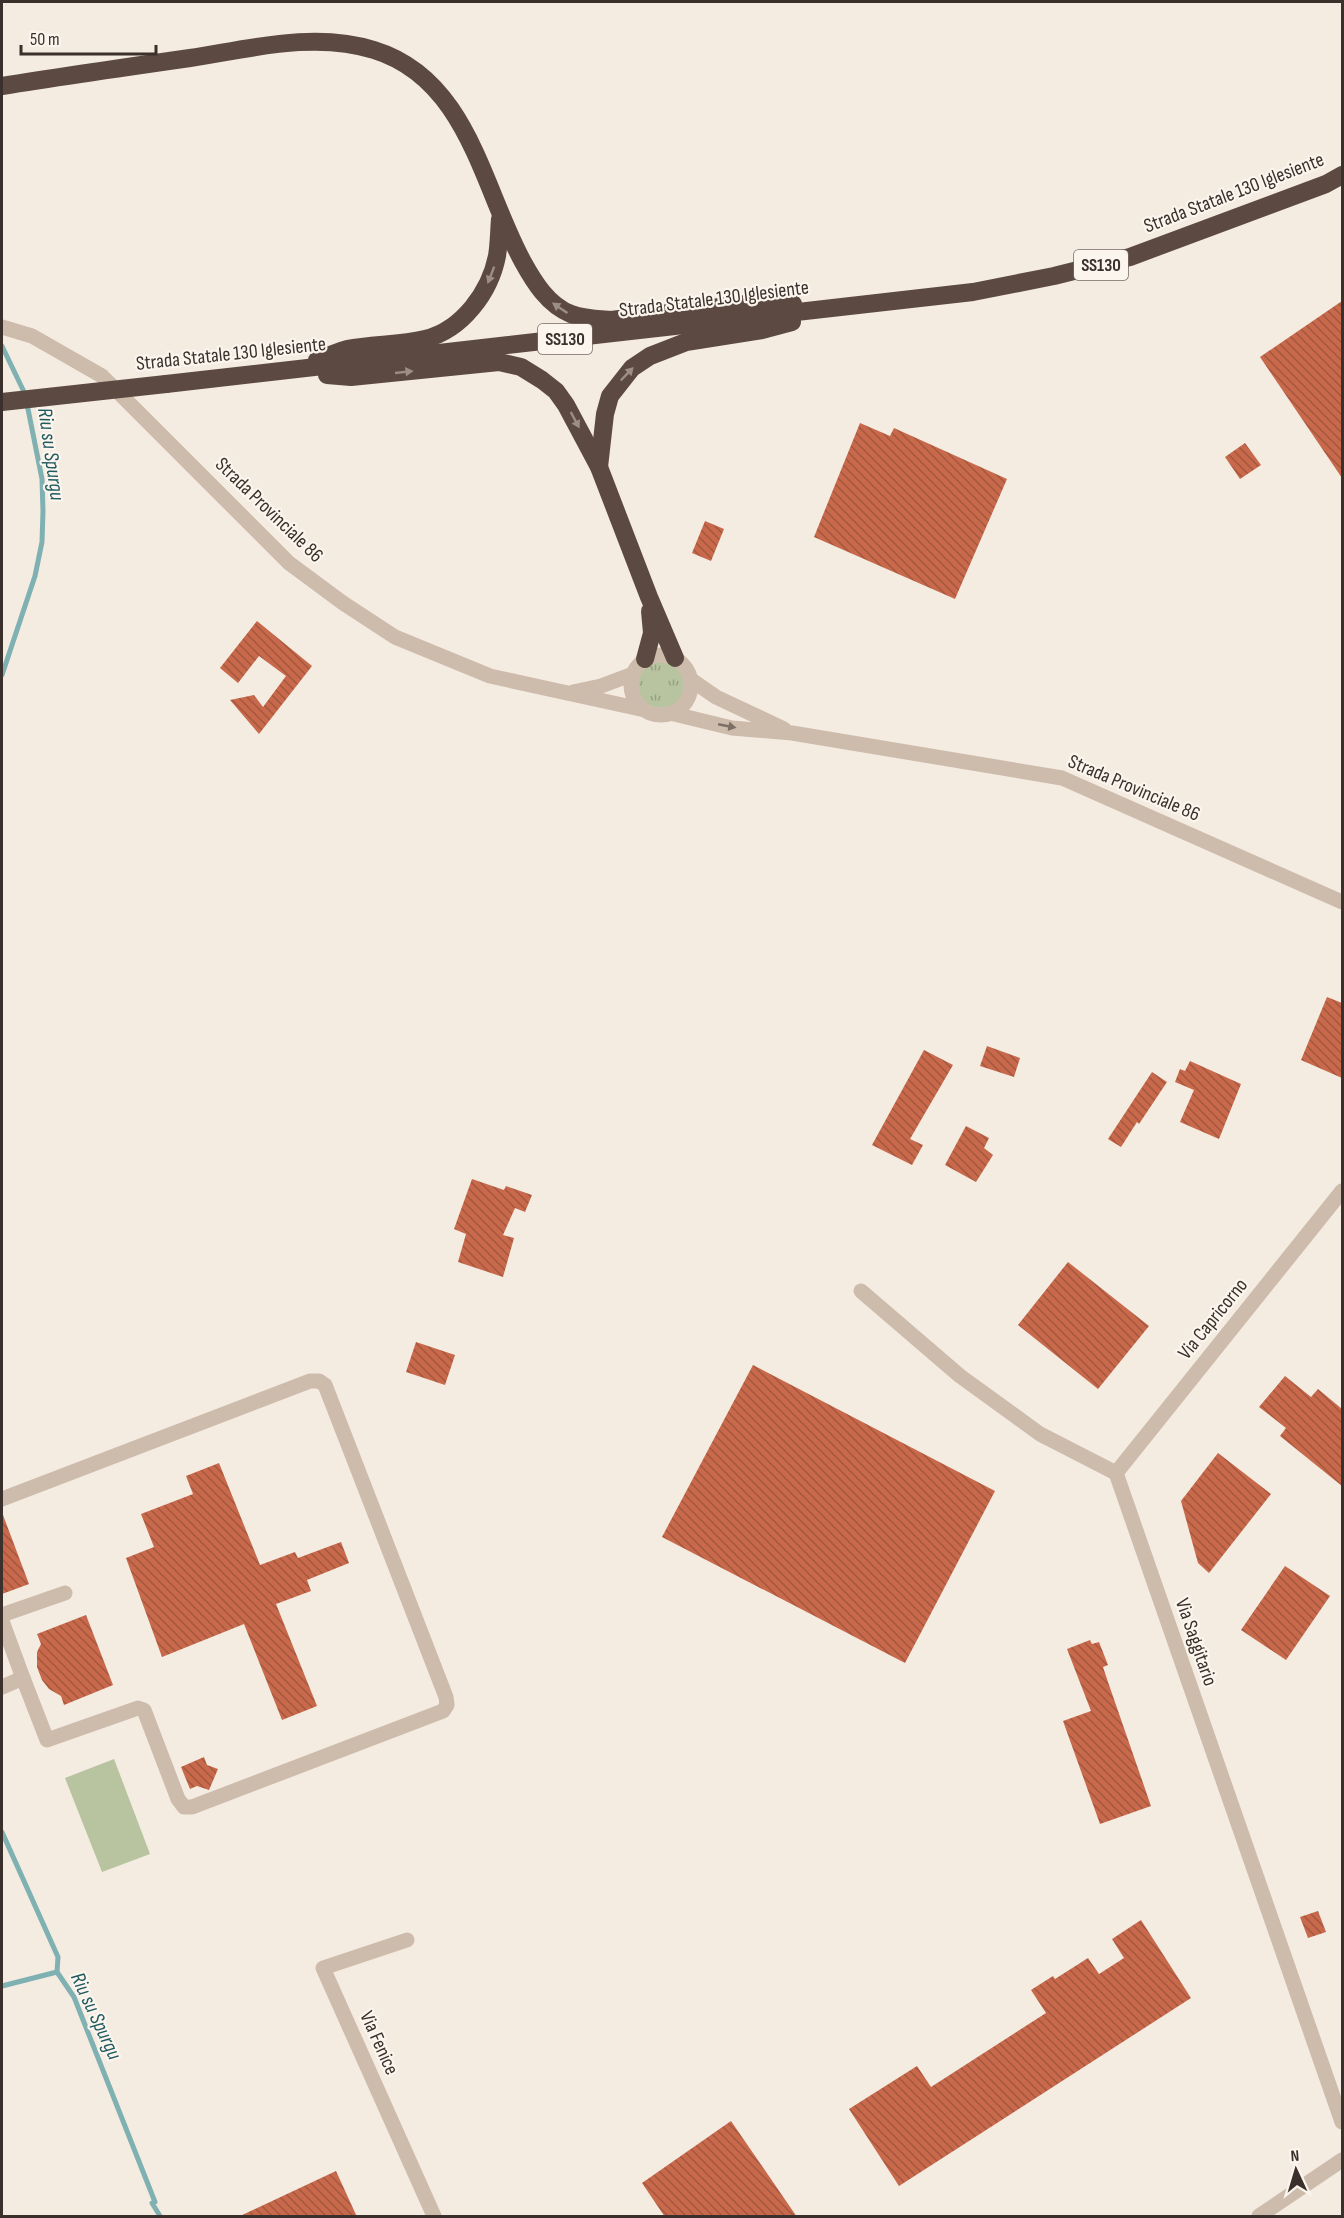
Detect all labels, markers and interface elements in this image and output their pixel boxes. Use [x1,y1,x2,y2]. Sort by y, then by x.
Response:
scale bar [21,18,156,56]
text: 50 m [30,29,60,50]
street label: Strada Statale 130 Iglesiente [1141,148,1327,238]
road number: SS130 [1074,250,1128,280]
one-way arrow [486,266,496,284]
street label: Strada Statale 130 Iglesiente [618,275,810,323]
one-way arrow [552,302,569,313]
road number: SS130 [538,324,592,354]
street label: Strada Statale 130 Iglesiente [135,332,327,376]
one-way arrow [395,367,414,377]
one-way arrow [620,367,634,381]
water label: Riu su Spurgu [32,406,70,502]
one-way arrow [570,412,580,429]
street label: Strada Provinciale 86 [210,452,328,568]
one-way arrow [718,722,737,731]
street label: Strada Provinciale 86 [1064,749,1204,827]
street label: Via Capricorno [1173,1274,1253,1364]
street label: Via Saggitario [1170,1595,1222,1689]
water label: Riu su Spurgu [65,1969,127,2064]
street label: Via Fenice [354,2007,404,2079]
north arrow [1266,2140,1326,2200]
text: N [1290,2147,1300,2166]

